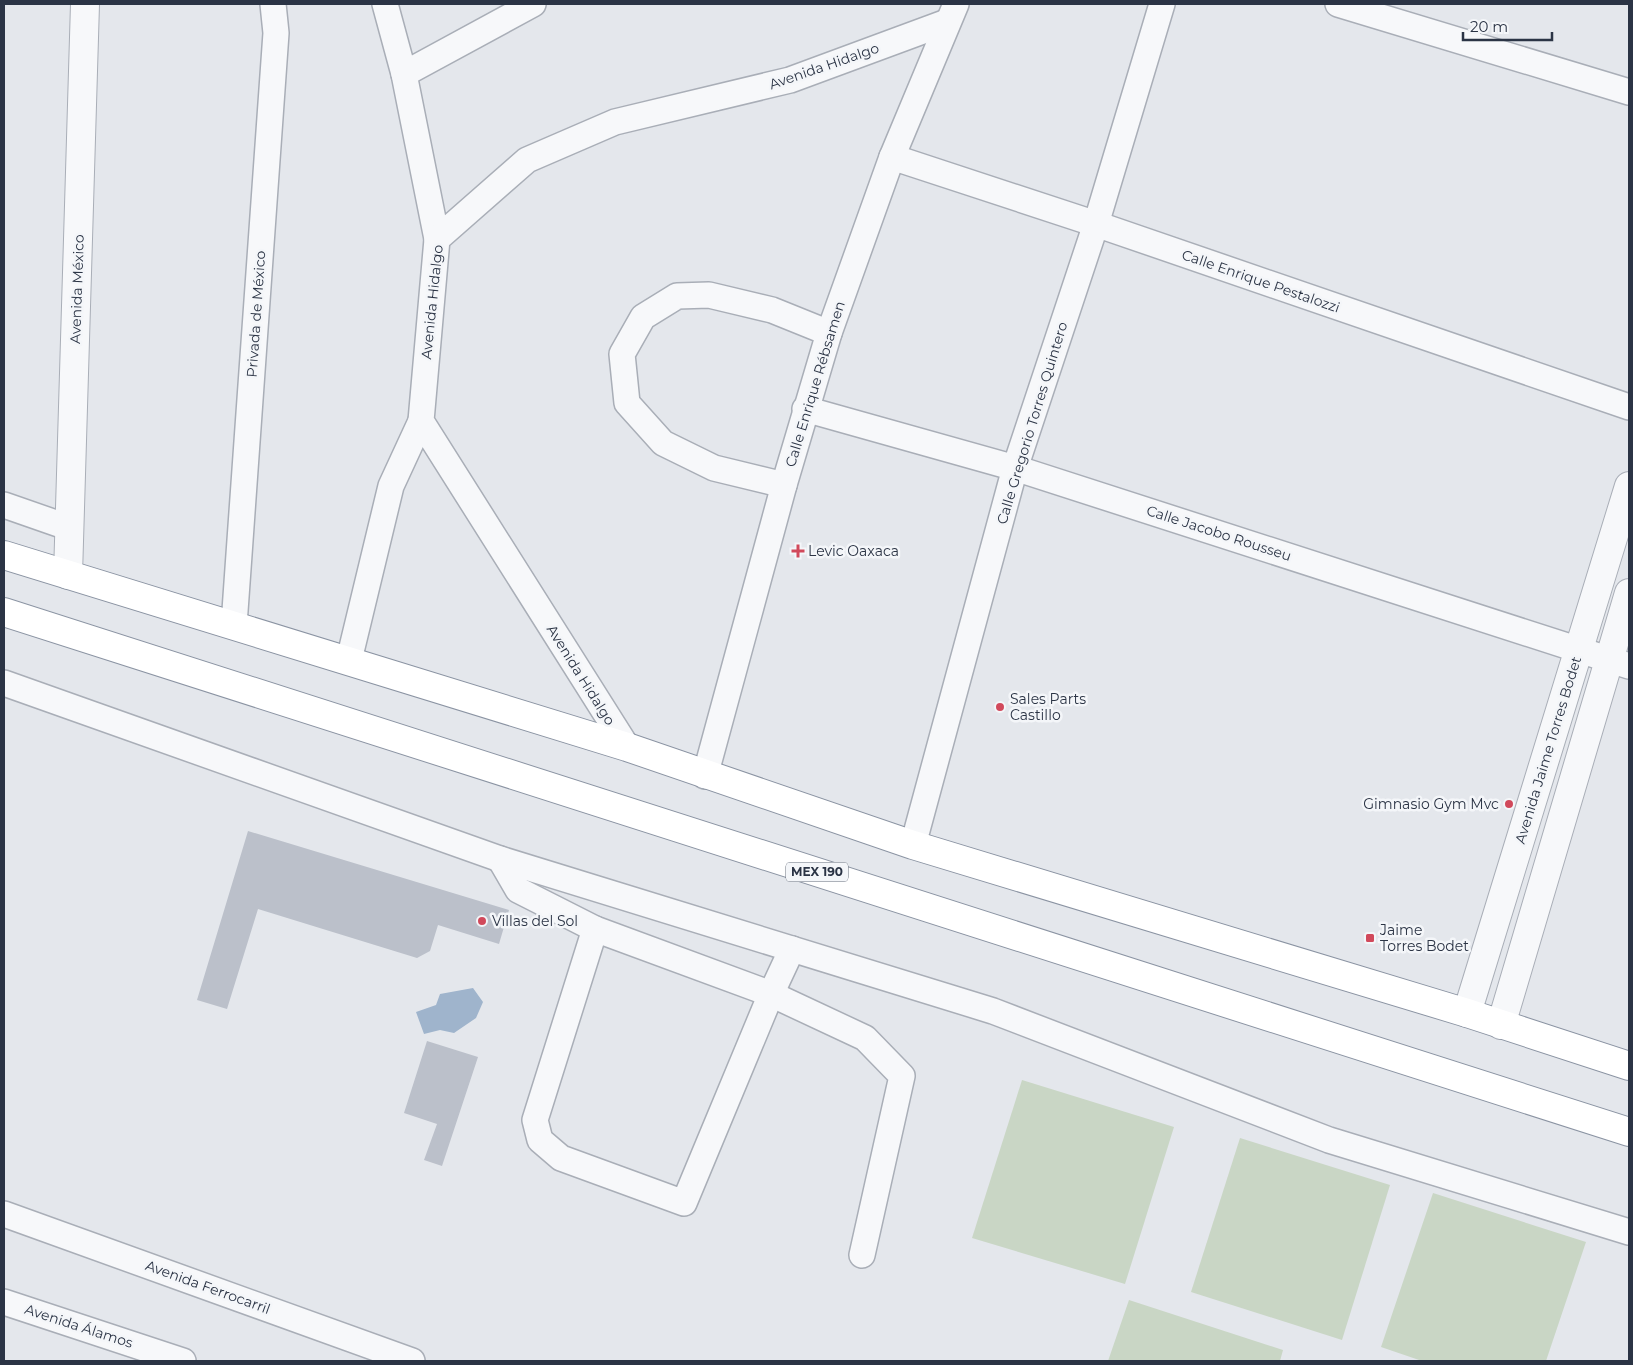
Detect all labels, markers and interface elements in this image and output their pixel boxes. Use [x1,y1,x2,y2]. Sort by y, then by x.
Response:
scale bar [1463,10,1552,42]
text: 20 m [1470,17,1508,36]
street label: Avenida Hidalgo [767,39,882,93]
street label: Avenida México [66,234,88,344]
street label: Avenida Hidalgo [417,244,447,360]
street label: Calle Enrique Pestalozzi [1180,245,1342,317]
street label: Privada de México [243,250,269,378]
street label: Calle Enrique Rébsamen [781,299,849,469]
street label: Calle Gregorio Torres Quintero [993,319,1072,526]
street label: Calle Jacobo Rousseu [1144,501,1294,565]
place label: Levic Oaxaca [808,542,899,560]
marker: Levic Oaxaca [792,545,804,557]
street label: Avenida Hidalgo [543,621,619,729]
street label: Avenida Jaime Torres Bodet [1511,654,1585,846]
place label: Sales Parts Castillo [1010,690,1086,724]
marker: Sales Parts Castillo [994,701,1006,713]
place label: Gimnasio Gym Mvc [1363,795,1499,813]
marker: Gimnasio Gym Mvc [1503,798,1515,810]
road number: MEX 190 [786,862,848,882]
place label: Villas del Sol [492,912,578,930]
marker: Villas del Sol [476,915,488,927]
place label: Jaime Torres Bodet [1379,921,1469,955]
marker: Jaime Torres Bodet [1364,932,1376,944]
street label: Avenida Ferrocarril [143,1256,273,1318]
street label: Avenida Álamos [23,1300,136,1352]

